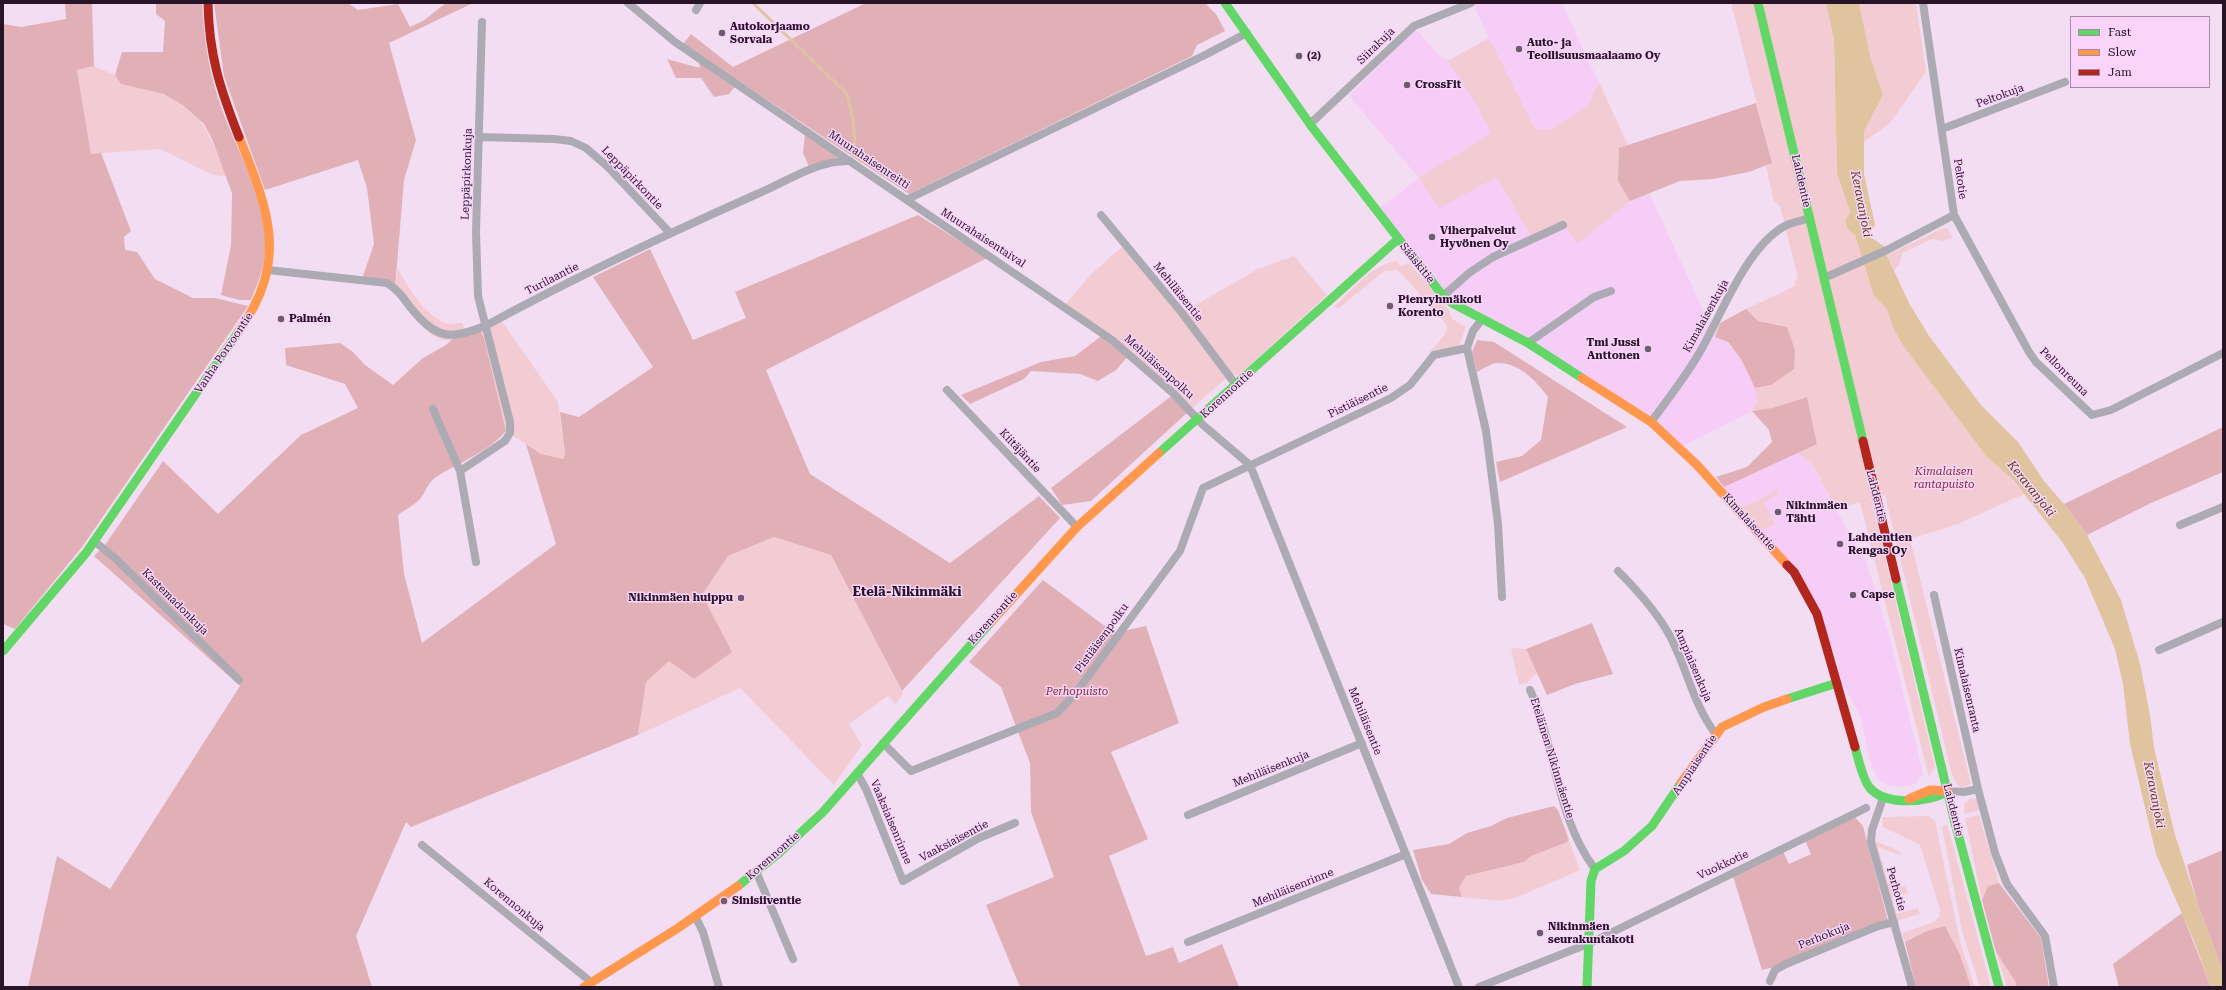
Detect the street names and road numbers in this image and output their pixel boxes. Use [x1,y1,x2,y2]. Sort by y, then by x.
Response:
street label: Siirakuja [1354,25,1398,67]
street label: Peltokuja [1974,81,2026,111]
street label: Leppäpirkonkuja [459,128,475,220]
street label: Muurahaisenreitti [826,128,912,192]
street label: Leppäpirkontie [599,144,665,212]
street label: Lahdentie [1789,153,1813,209]
street label: Peltotie [1951,158,1969,200]
street label: Muurahaisentaival [938,206,1028,270]
street label: Sääskitie [1397,240,1437,286]
street label: Turilaantie [523,260,581,298]
street label: Mehiläisentie [1150,260,1206,324]
street label: Kimalaisenkuja [1680,277,1732,355]
street label: Vanha Porvoontie [192,310,256,396]
street label: Mehiläisenpolku [1121,332,1197,402]
street label: Pellonreuna [2037,345,2091,399]
street label: Korennontie [1198,367,1256,421]
street label: Pistiäisentie [1326,381,1390,421]
street label: Kiitäjäntie [996,426,1044,476]
street label: Lahdentie [1863,468,1889,524]
street label: Kimalaisentie [1720,491,1778,553]
street label: Kastemadonkuja [139,566,211,638]
street label: Korennontie [966,589,1020,647]
street label: Pistiäisenpolku [1072,601,1132,675]
street label: Ampiaisenkuja [1671,626,1715,704]
street label: Kimalaisenranta [1951,647,1983,733]
street label: Mehiläisentie [1345,685,1385,757]
street label: Eteläinen Nikinmäentie [1527,696,1577,820]
street label: Ampiaisentie [1670,732,1720,798]
street label: Mehiläisenkuja [1231,748,1311,790]
street label: Vaaksiaisenrinne [867,778,915,866]
street label: Lahdentie [1940,782,1966,838]
street label: Vaaksiaisentie [917,817,991,865]
street label: Korennontie [744,829,802,883]
street label: Vuokkotie [1695,847,1751,883]
street label: Mehiläisenrinne [1250,866,1336,910]
street label: Perhotie [1883,866,1909,912]
street label: Korennonkuja [481,876,547,934]
street label: Perhokuja [1796,920,1852,952]

